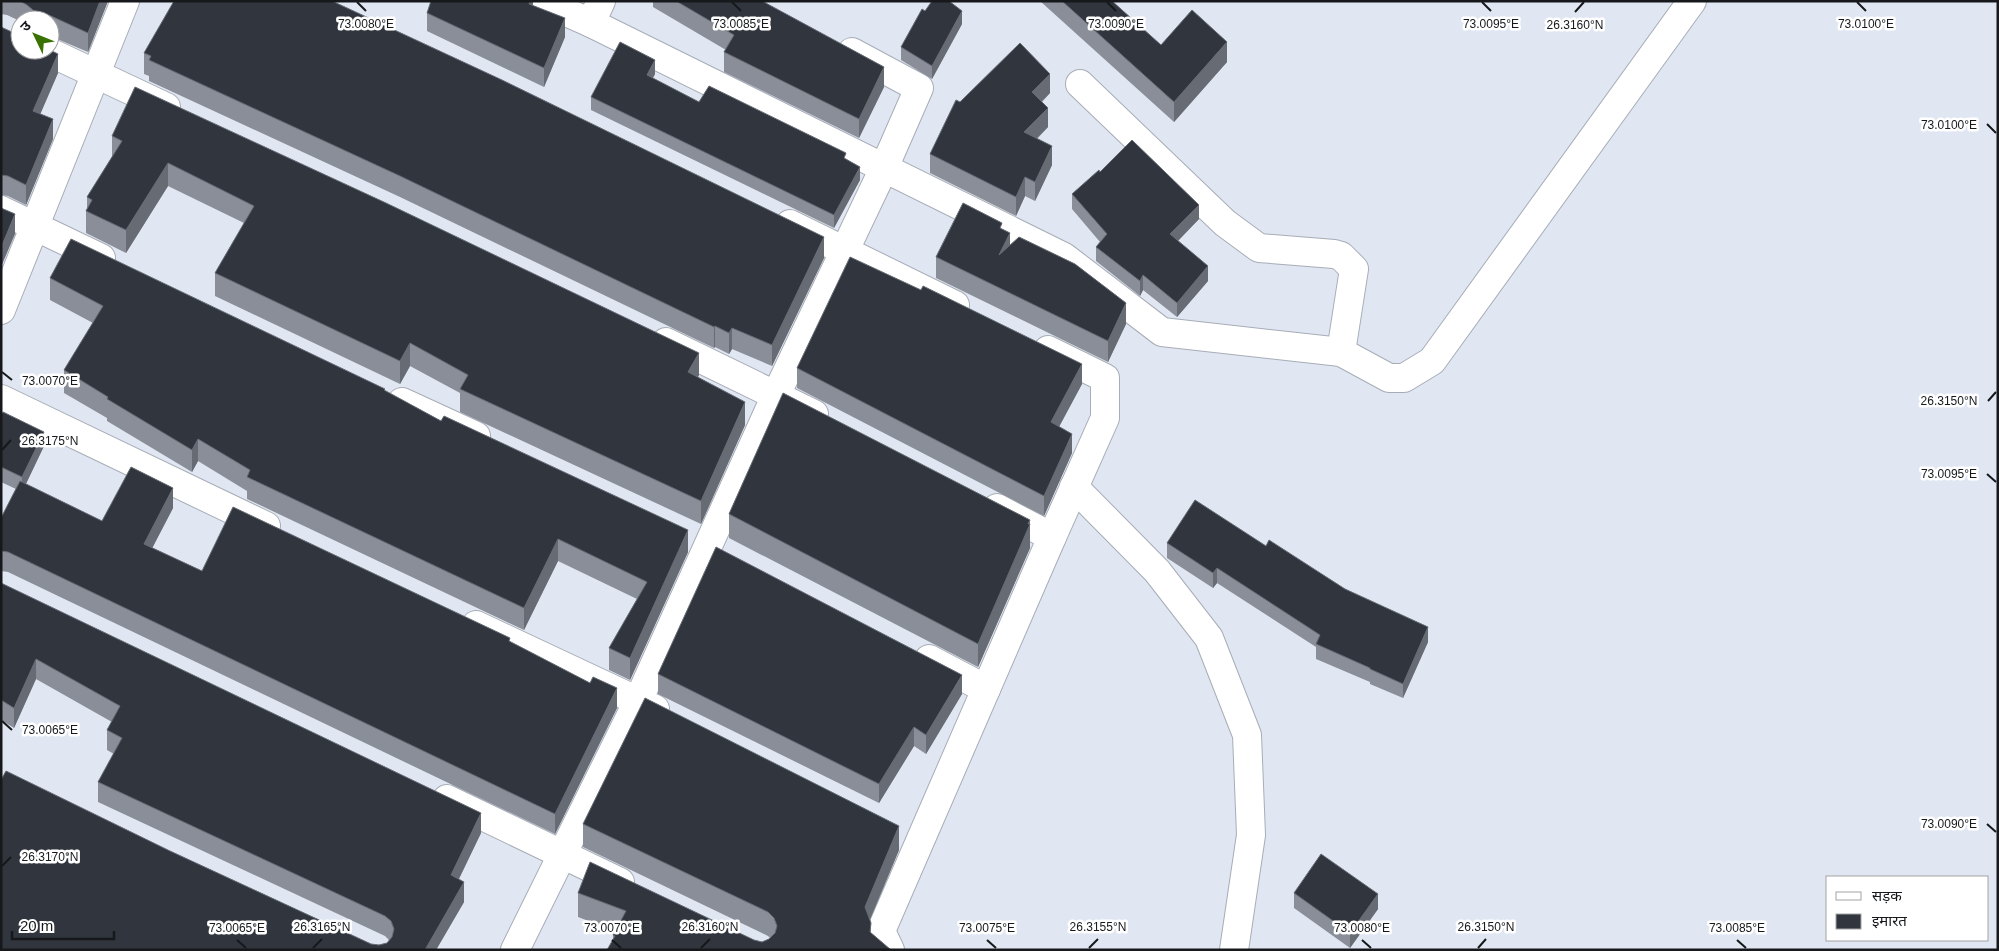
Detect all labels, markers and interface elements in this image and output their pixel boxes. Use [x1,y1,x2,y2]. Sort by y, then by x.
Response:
north arrow [10,10,60,60]
text: उ [17,17,35,35]
text: 73.0080°E [338,17,394,31]
text: 73.0085°E [713,17,769,31]
text: 73.0090°E [1088,17,1144,31]
text: 73.0095°E [1463,17,1519,31]
text: 73.0100°E [1838,17,1894,31]
text: 26.3160°N [1547,18,1603,32]
text: 73.0100°E [1921,118,1977,132]
text: 73.0070°E [22,374,78,388]
text: 26.3150°N [1921,394,1977,408]
text: 26.3175°N [22,434,78,448]
text: 73.0095°E [1921,467,1977,481]
text: 73.0065°E [22,723,78,737]
text: 73.0090°E [1921,817,1977,831]
text: 26.3170°N [22,850,78,864]
legend [1826,876,1989,941]
text: सड़क [1872,887,1902,904]
scale bar [12,908,115,940]
text: इमारत [1872,912,1907,929]
text: 20 m [20,917,53,934]
text: 26.3165°N [294,920,350,934]
text: 26.3160°N [682,920,738,934]
text: 26.3155°N [1070,920,1126,934]
text: 26.3150°N [1458,920,1514,934]
text: 73.0065°E [209,921,265,935]
text: 73.0070°E [584,921,640,935]
text: 73.0075°E [959,921,1015,935]
text: 73.0080°E [1334,921,1390,935]
text: 73.0085°E [1709,921,1765,935]

